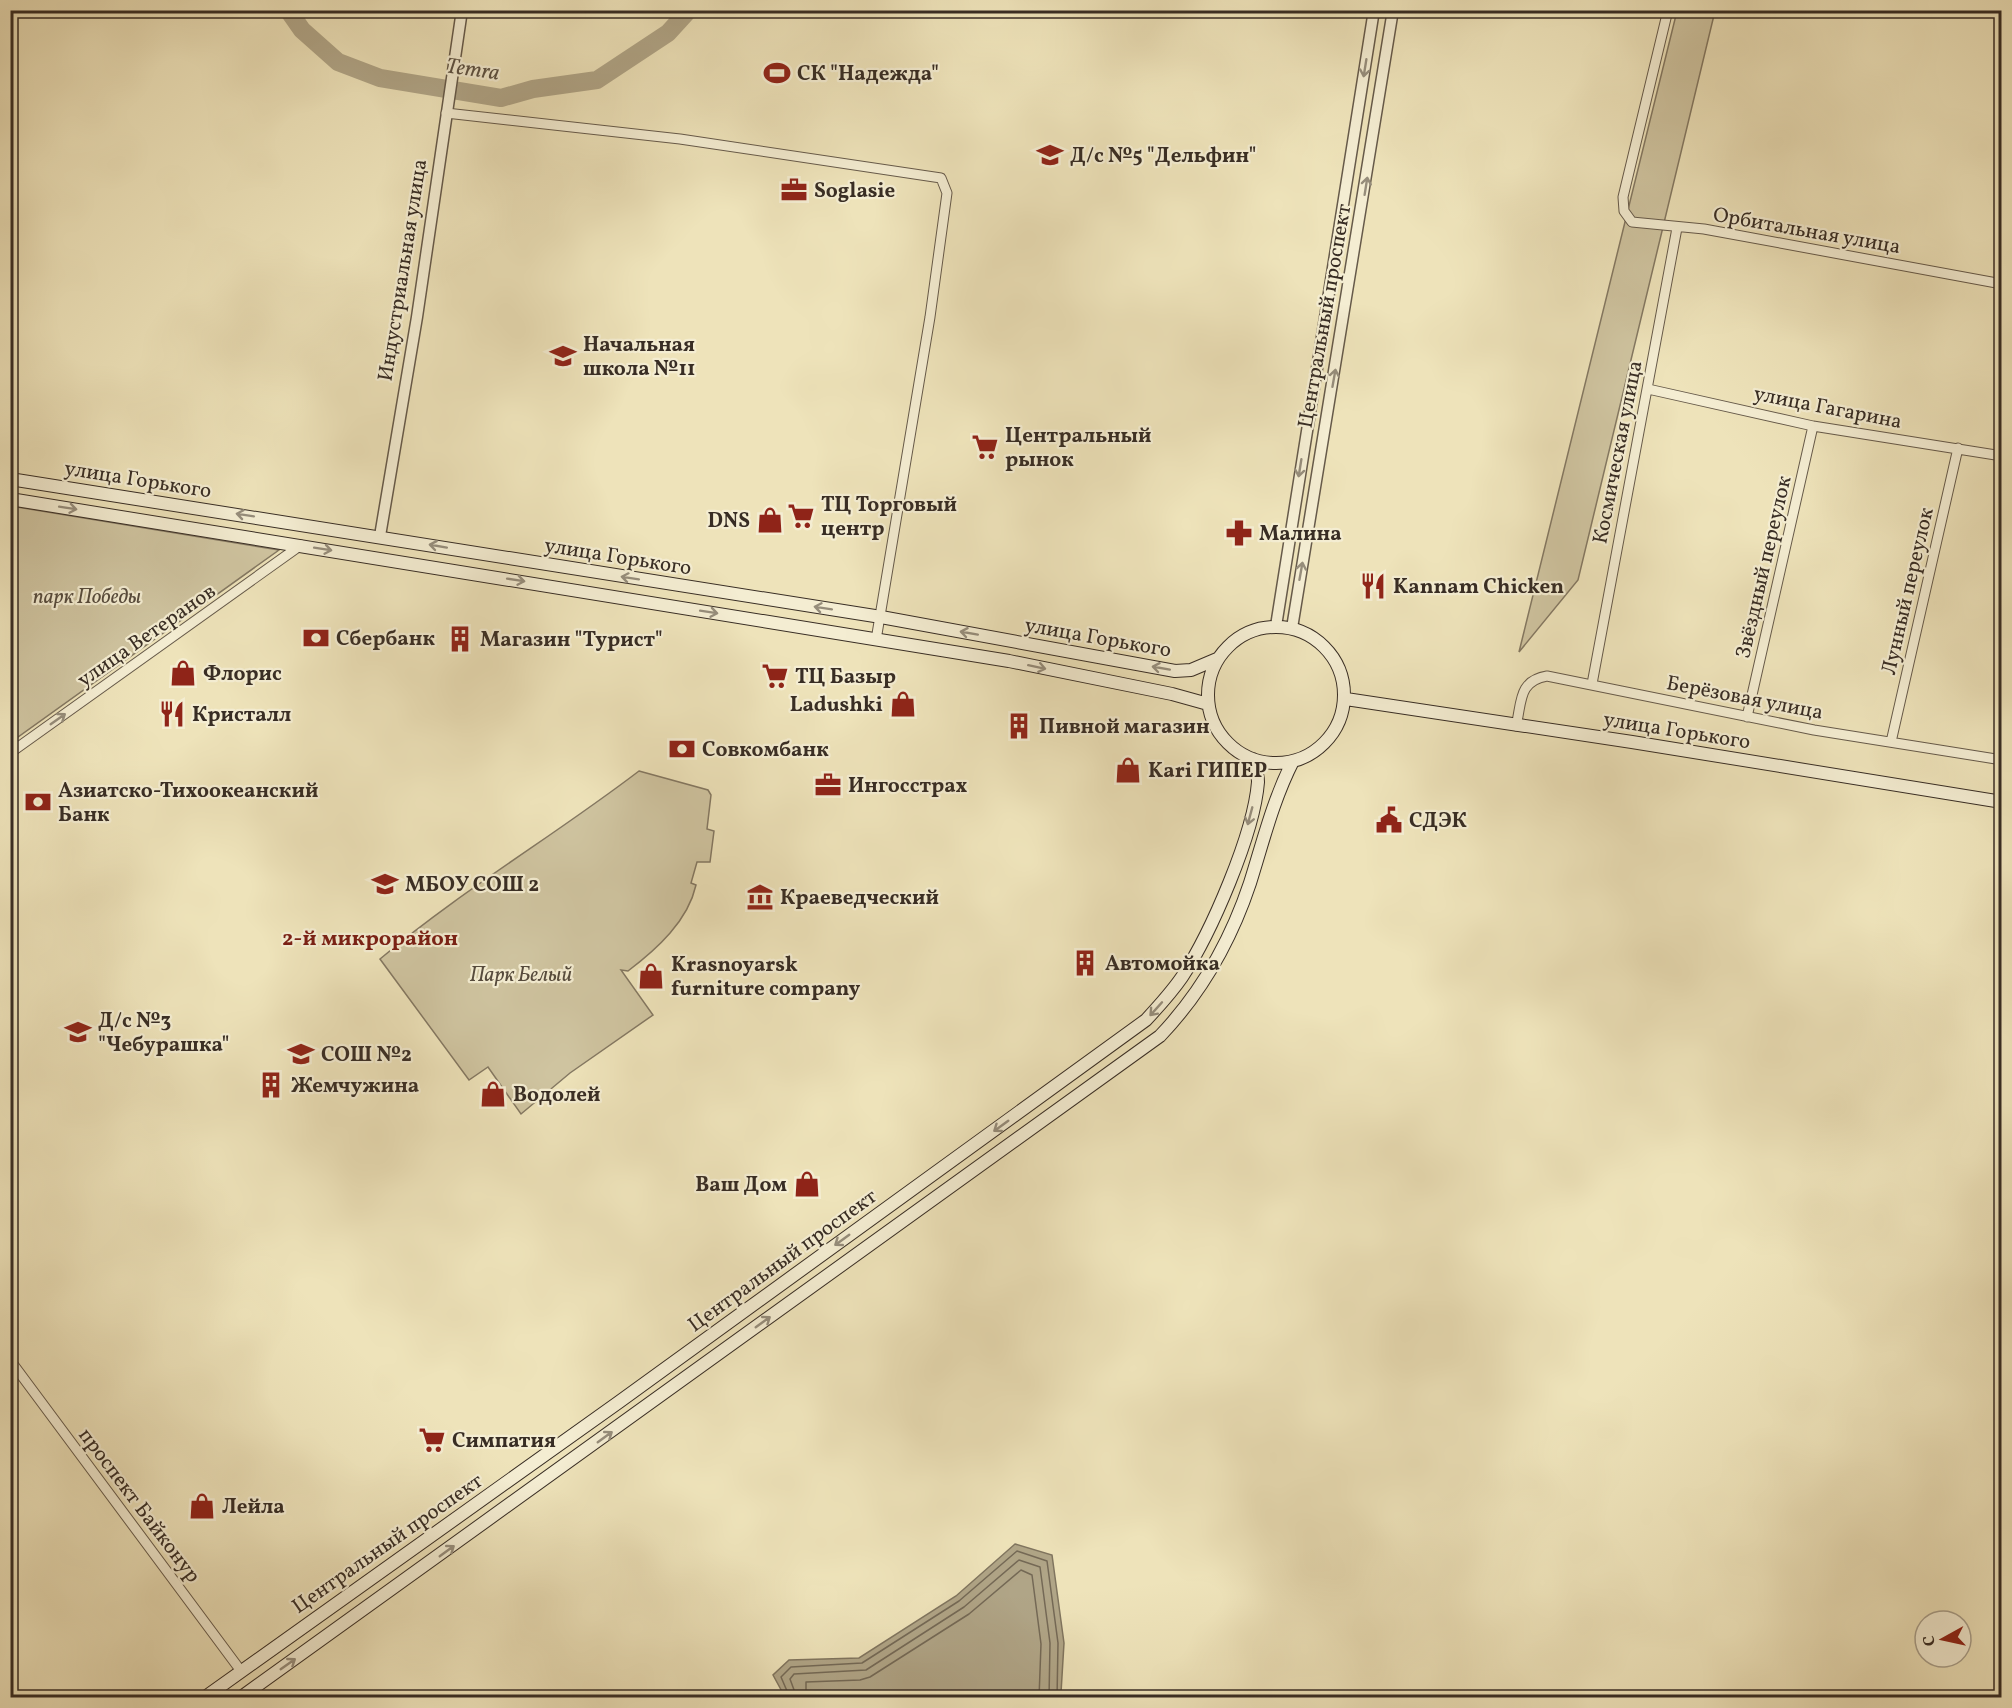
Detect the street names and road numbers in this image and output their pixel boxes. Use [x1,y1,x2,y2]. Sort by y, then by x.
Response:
street label: Индустриальная улица [372,157,435,383]
street label: Орбитальная улица [1711,201,1903,262]
street label: Центральный проспект [1291,202,1360,431]
street label: Космическая улица [1586,358,1650,547]
street label: улица Гагарина [1751,380,1904,437]
street label: улица Горького [62,455,213,506]
street label: Звёздный переулок [1729,473,1800,662]
street label: Лунный переулок [1875,505,1942,678]
street label: улица Горького [542,532,693,583]
street label: улица Ветеранов [72,578,222,695]
street label: улица Горького [1022,611,1173,666]
street label: Берёзовая улица [1664,669,1826,728]
street label: улица Горького [1601,706,1752,757]
street label: Центральный проспект [682,1183,884,1340]
street label: проспект Байконур [71,1422,207,1589]
street label: Центральный проспект [286,1467,490,1621]

